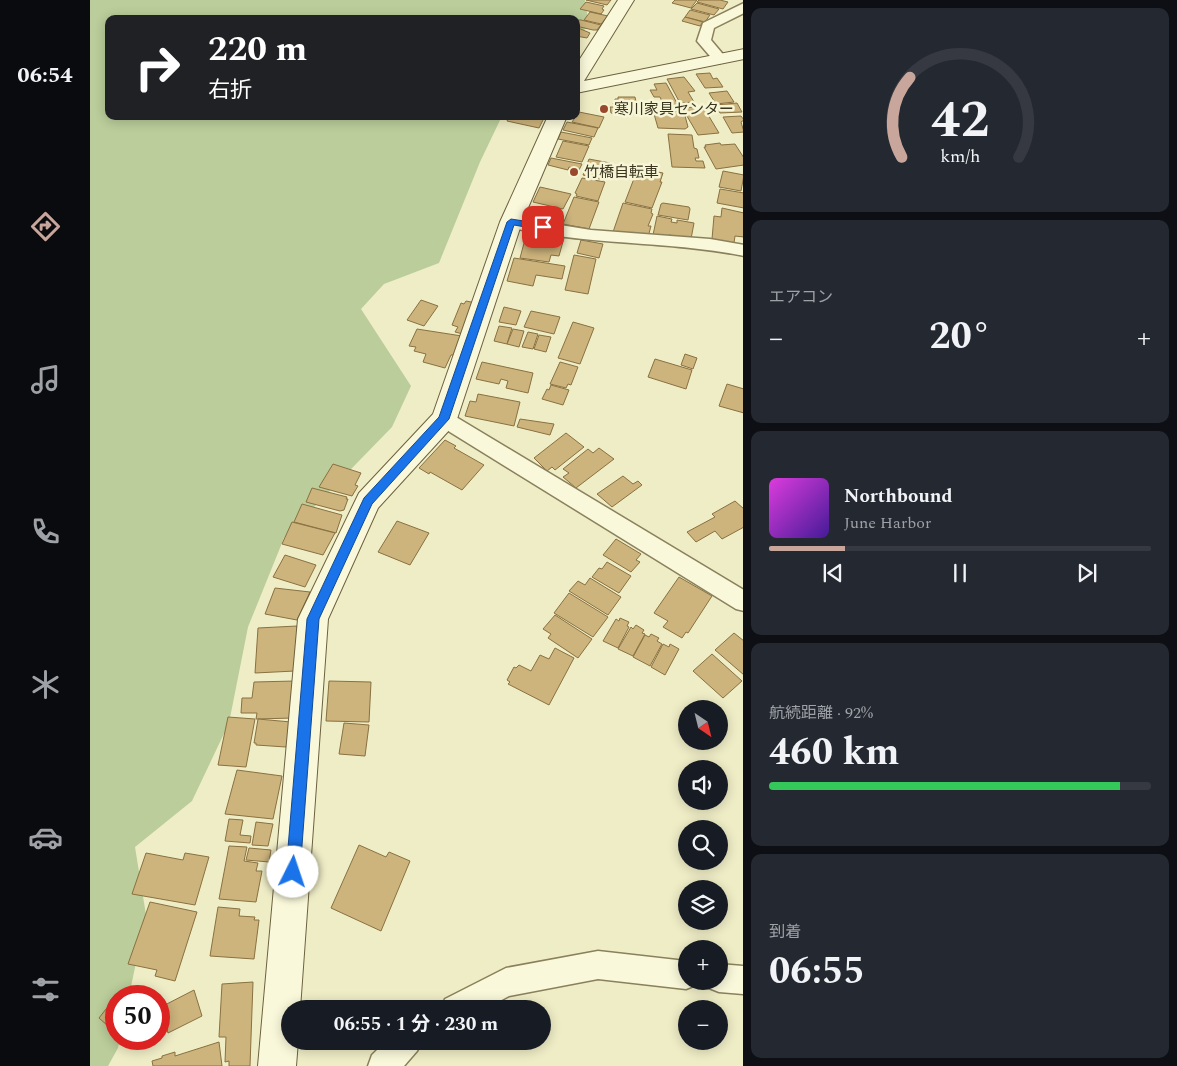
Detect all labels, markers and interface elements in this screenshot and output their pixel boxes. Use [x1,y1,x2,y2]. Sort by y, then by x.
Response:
text: 220 m [208,23,307,76]
icon: right [125,35,190,100]
text: 06:54 [17,59,73,92]
text: 右折 [208,74,252,107]
text: 42 [931,81,989,160]
place label: 寒川家具センター [614,98,734,121]
marker: 寒川家具センター [598,103,610,115]
text: km/h [940,143,980,170]
place label: 竹橋自転車 [584,161,659,184]
marker: 竹橋自転車 [568,166,580,178]
pin [522,206,564,248]
icon: directions [28,209,63,244]
icon: arrive [529,213,557,241]
text: エアコン [769,285,833,309]
text: 20° [929,308,991,366]
text: − [769,317,783,360]
text: + [1137,317,1151,360]
icon: music [28,362,63,397]
text: Northbound [844,482,953,511]
text: June Harbor [844,511,931,535]
icon: phone [28,514,63,549]
icon: previous [819,559,847,587]
icon: pause [946,559,974,587]
icon: next [1073,559,1101,587]
icon: climate [28,667,63,702]
north arrow [678,700,728,750]
map controls [678,700,728,1050]
text: 航続距離 · 92% [769,701,873,725]
text: 460 km [769,724,900,782]
button: sound [678,760,728,810]
icon: car [28,820,63,855]
button: search [678,820,728,870]
position arrow [266,845,318,897]
button: layers [678,880,728,930]
text: 到着 [769,920,801,944]
button: + [678,940,728,990]
text: 06:55 [769,943,864,1001]
icon: filters [28,972,63,1007]
speed limit sign: 50 [105,985,170,1050]
button: − [678,1000,728,1050]
text: 06:55 · 1 分 · 230 m [334,1010,498,1039]

